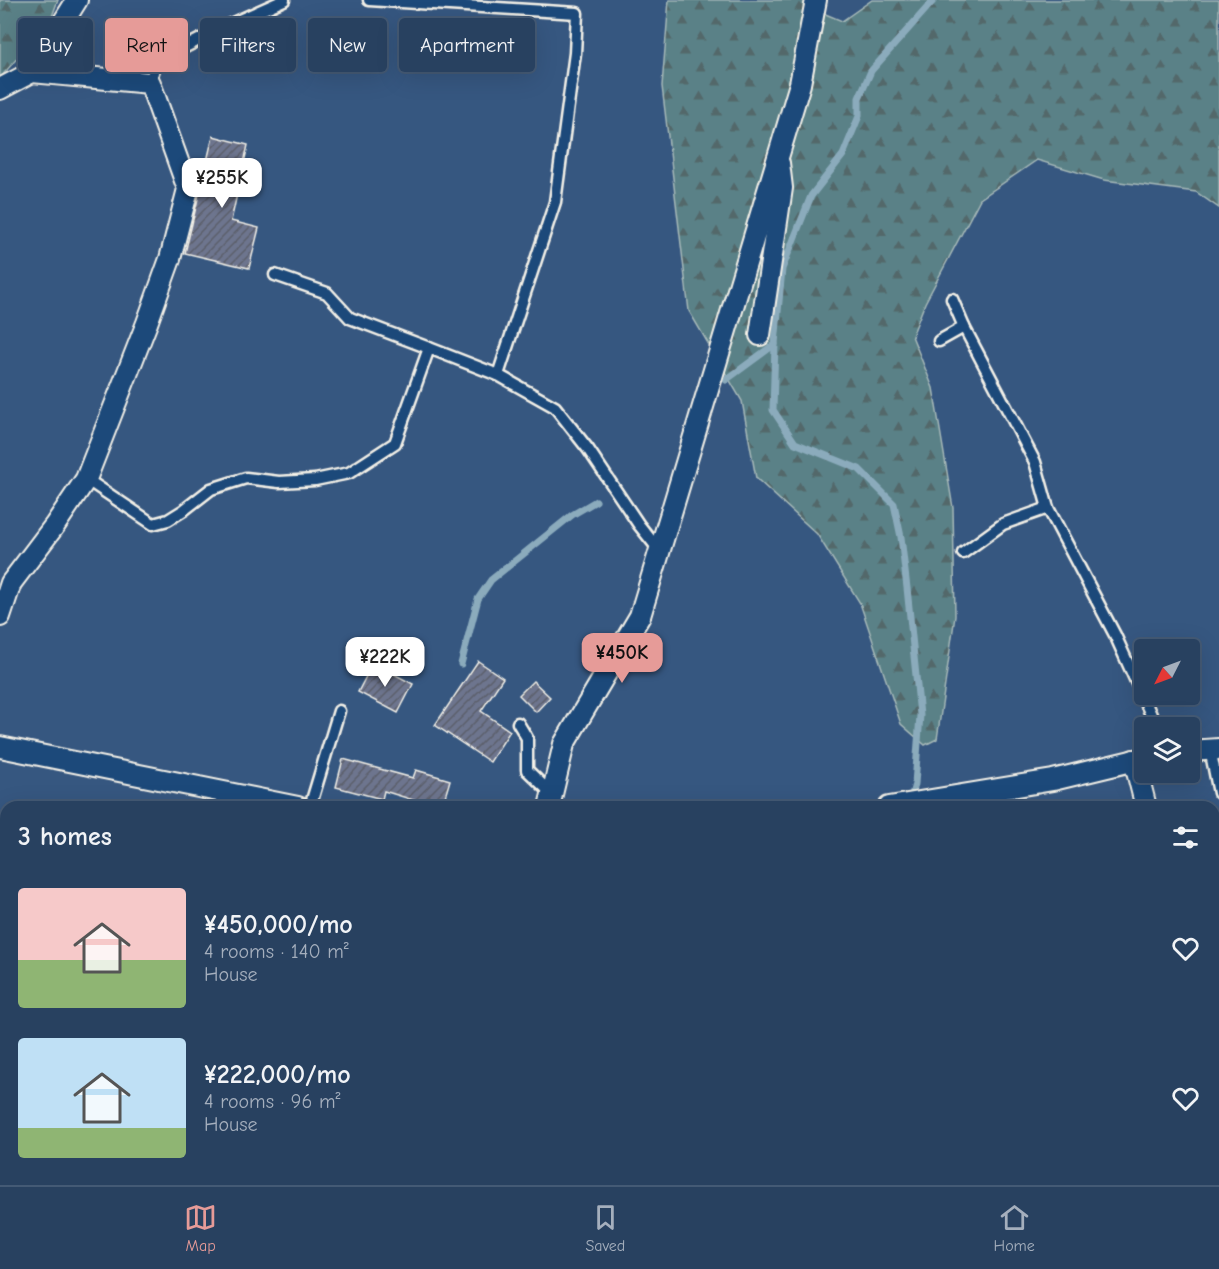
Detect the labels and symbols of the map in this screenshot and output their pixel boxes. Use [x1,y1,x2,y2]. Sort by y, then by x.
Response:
pin: ¥255K [180,158,264,209]
pin: ¥450K [580,633,664,684]
pin: ¥222K [343,637,427,688]
north arrow [1134,639,1200,705]

